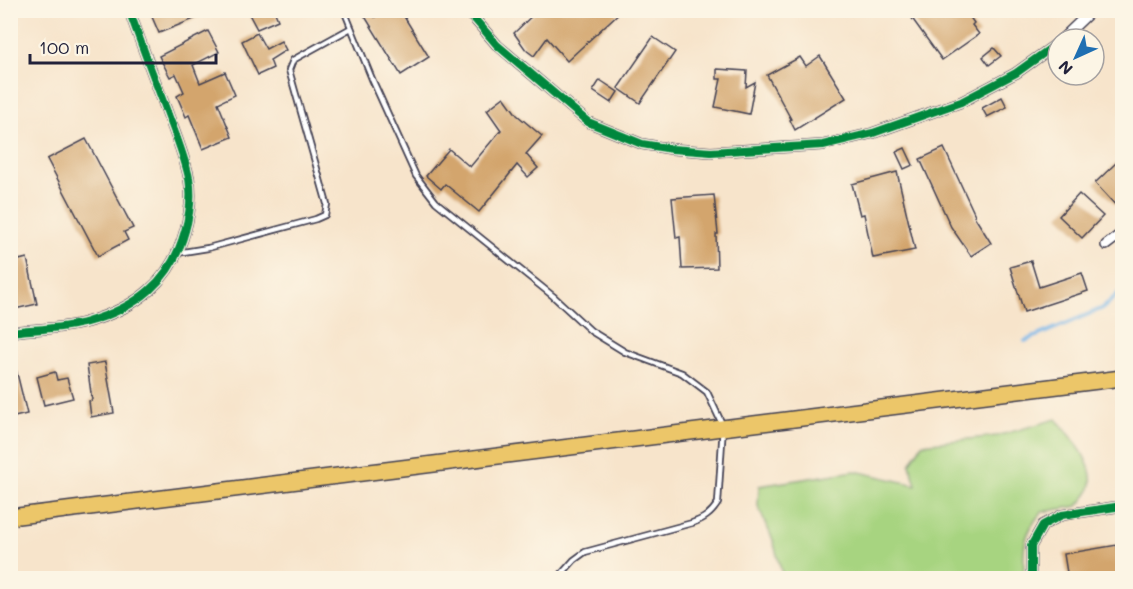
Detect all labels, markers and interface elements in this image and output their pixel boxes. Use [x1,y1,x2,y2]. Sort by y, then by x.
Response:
scale bar [30,27,216,65]
north arrow [1046,27,1106,87]
text: 100 m [39,35,89,59]
text: N [1053,56,1077,80]

